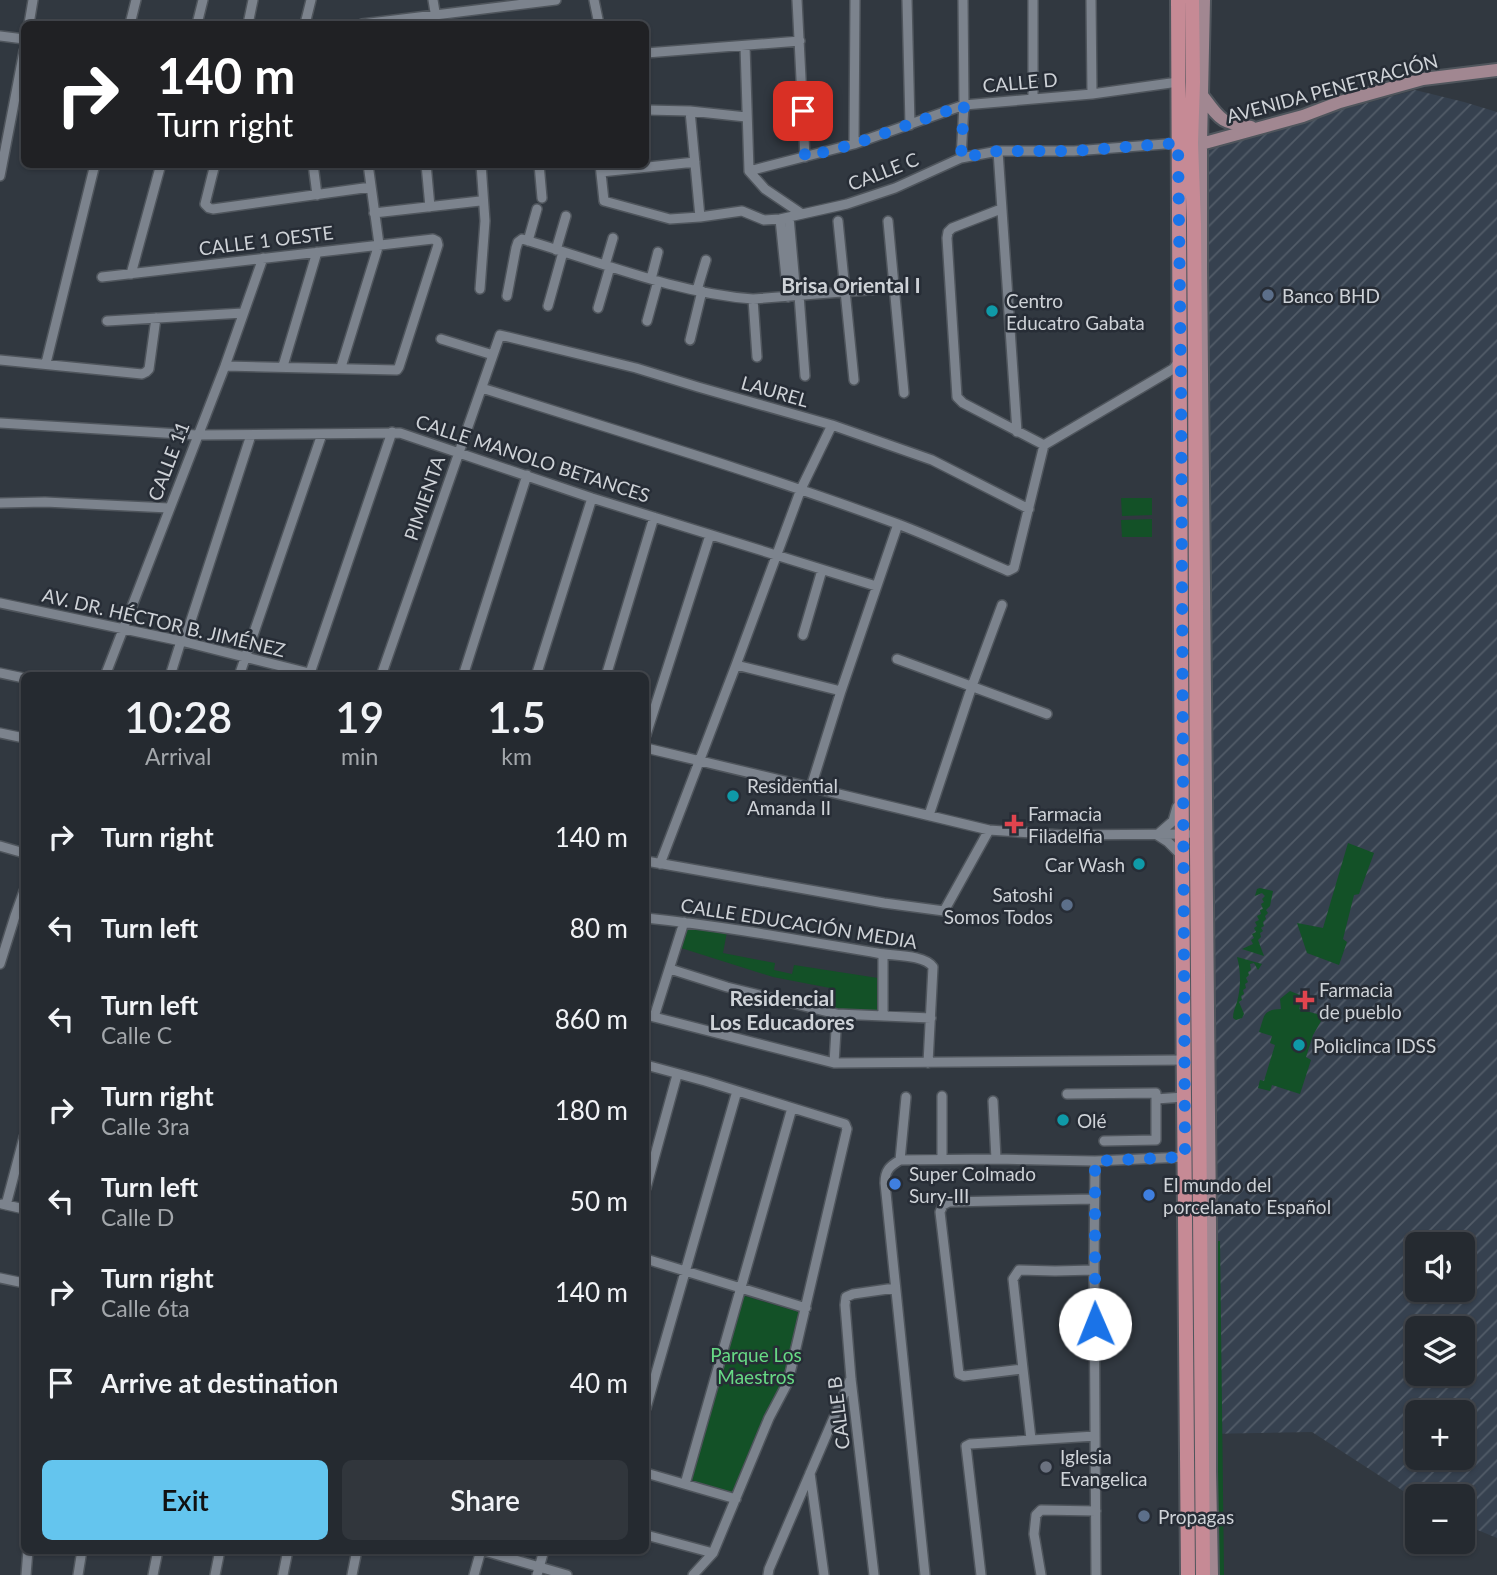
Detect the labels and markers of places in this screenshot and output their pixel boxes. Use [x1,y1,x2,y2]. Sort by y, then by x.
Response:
pin [773,81,833,141]
place label: Banco BHD [1282,284,1380,307]
marker: Banco BHD [1260,287,1276,303]
place label: Centro Educatro Gabata [1006,289,1145,334]
marker: Centro Educatro Gabata [984,303,1000,319]
place label: Residential Amanda II [747,774,838,819]
marker: Residential Amanda II [725,788,741,804]
place label: Farmacia Filadelfia [1028,802,1103,847]
marker: Farmacia Filadelfia [1006,816,1022,832]
place label: Car Wash [1045,853,1125,876]
marker: Car Wash [1131,856,1147,872]
place label: Satoshi Somos Todos [944,883,1053,928]
marker: Satoshi Somos Todos [1059,897,1075,913]
place label: Farmacia de pueblo [1319,978,1402,1023]
marker: Farmacia de pueblo [1297,992,1313,1008]
place label: Policlinca IDSS [1313,1034,1436,1057]
marker: Policlinca IDSS [1291,1037,1307,1053]
place label: Olé [1077,1109,1107,1132]
marker: Olé [1055,1112,1071,1128]
place label: Super Colmado Sury-III [909,1162,1036,1207]
place label: El mundo del porcelanato Español [1163,1173,1331,1218]
marker: Super Colmado Sury-III [887,1176,903,1192]
marker: El mundo del porcelanato Español [1141,1187,1157,1203]
place label: Iglesia Evangelica [1060,1445,1148,1490]
marker: Iglesia Evangelica [1038,1459,1054,1475]
place label: Propagas [1158,1505,1234,1528]
marker: Propagas [1136,1508,1152,1524]

